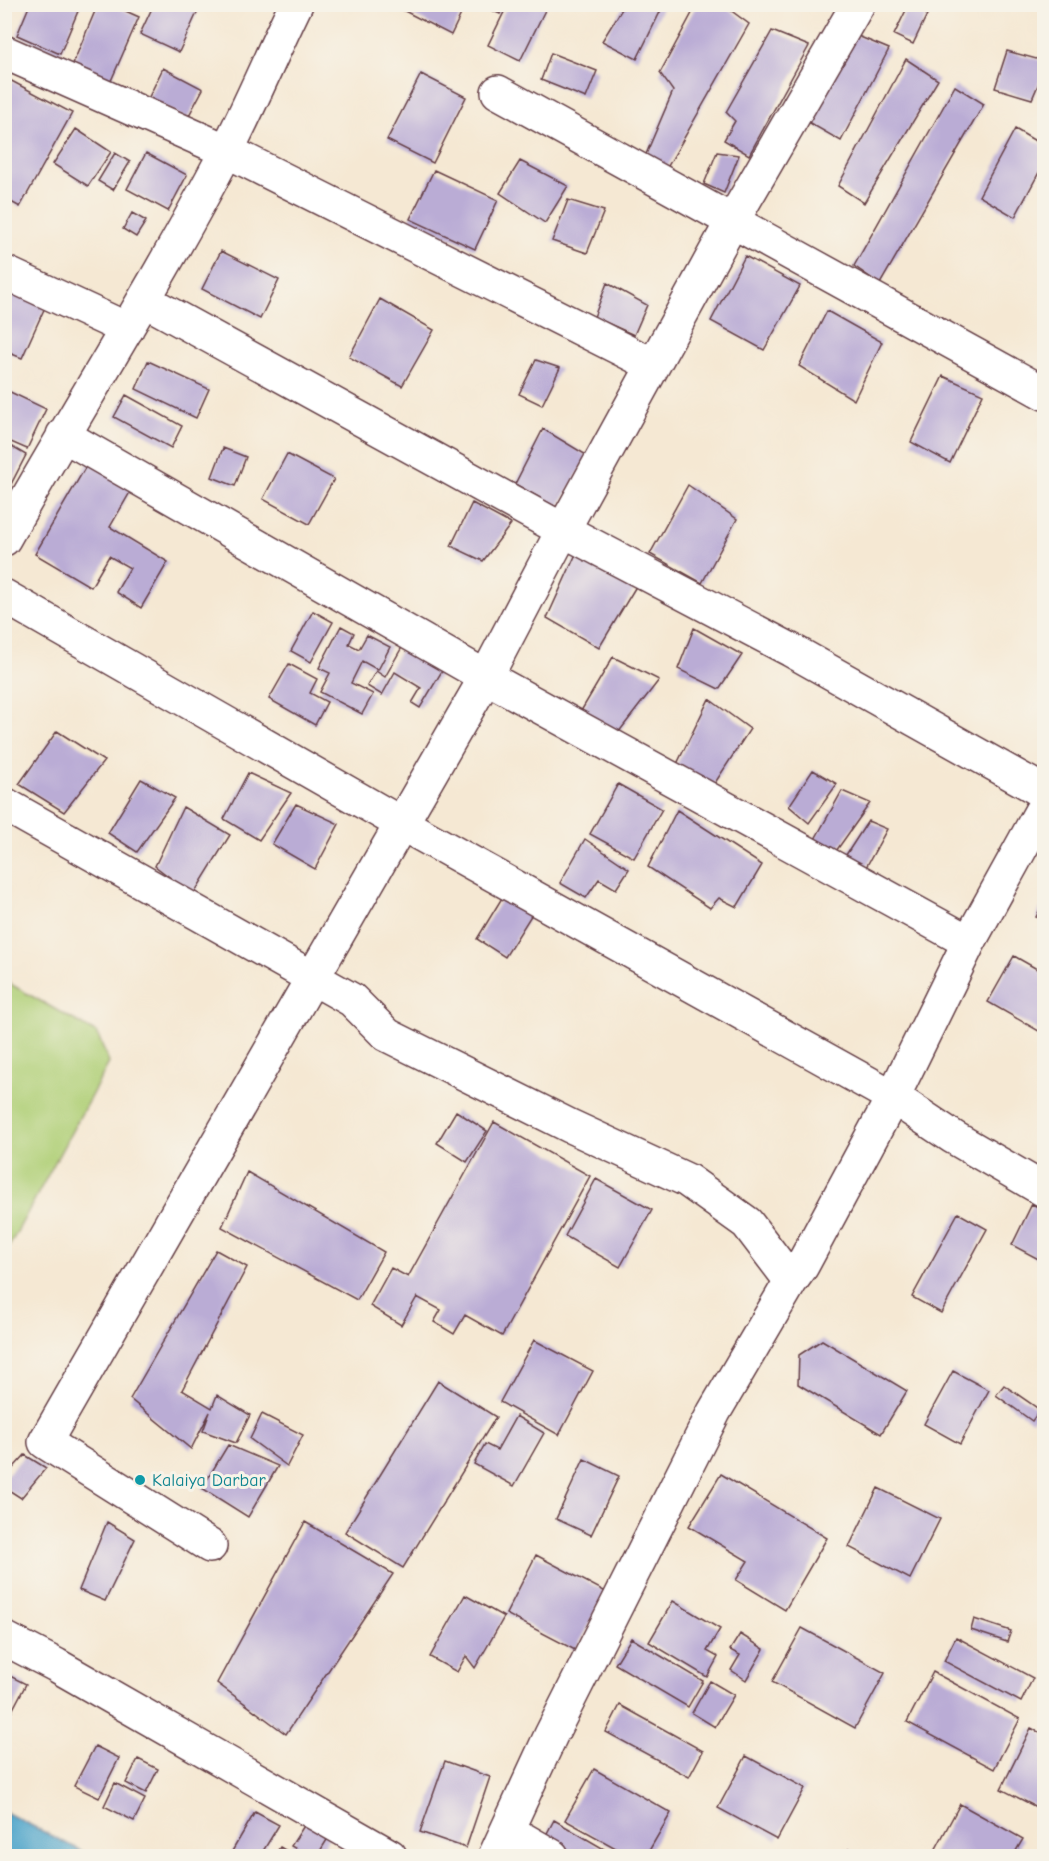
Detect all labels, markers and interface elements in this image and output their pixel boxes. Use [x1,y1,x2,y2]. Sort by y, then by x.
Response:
place label: Kalaiya Darbar [152,1470,266,1491]
marker: Kalaiya Darbar [133,1473,147,1487]

